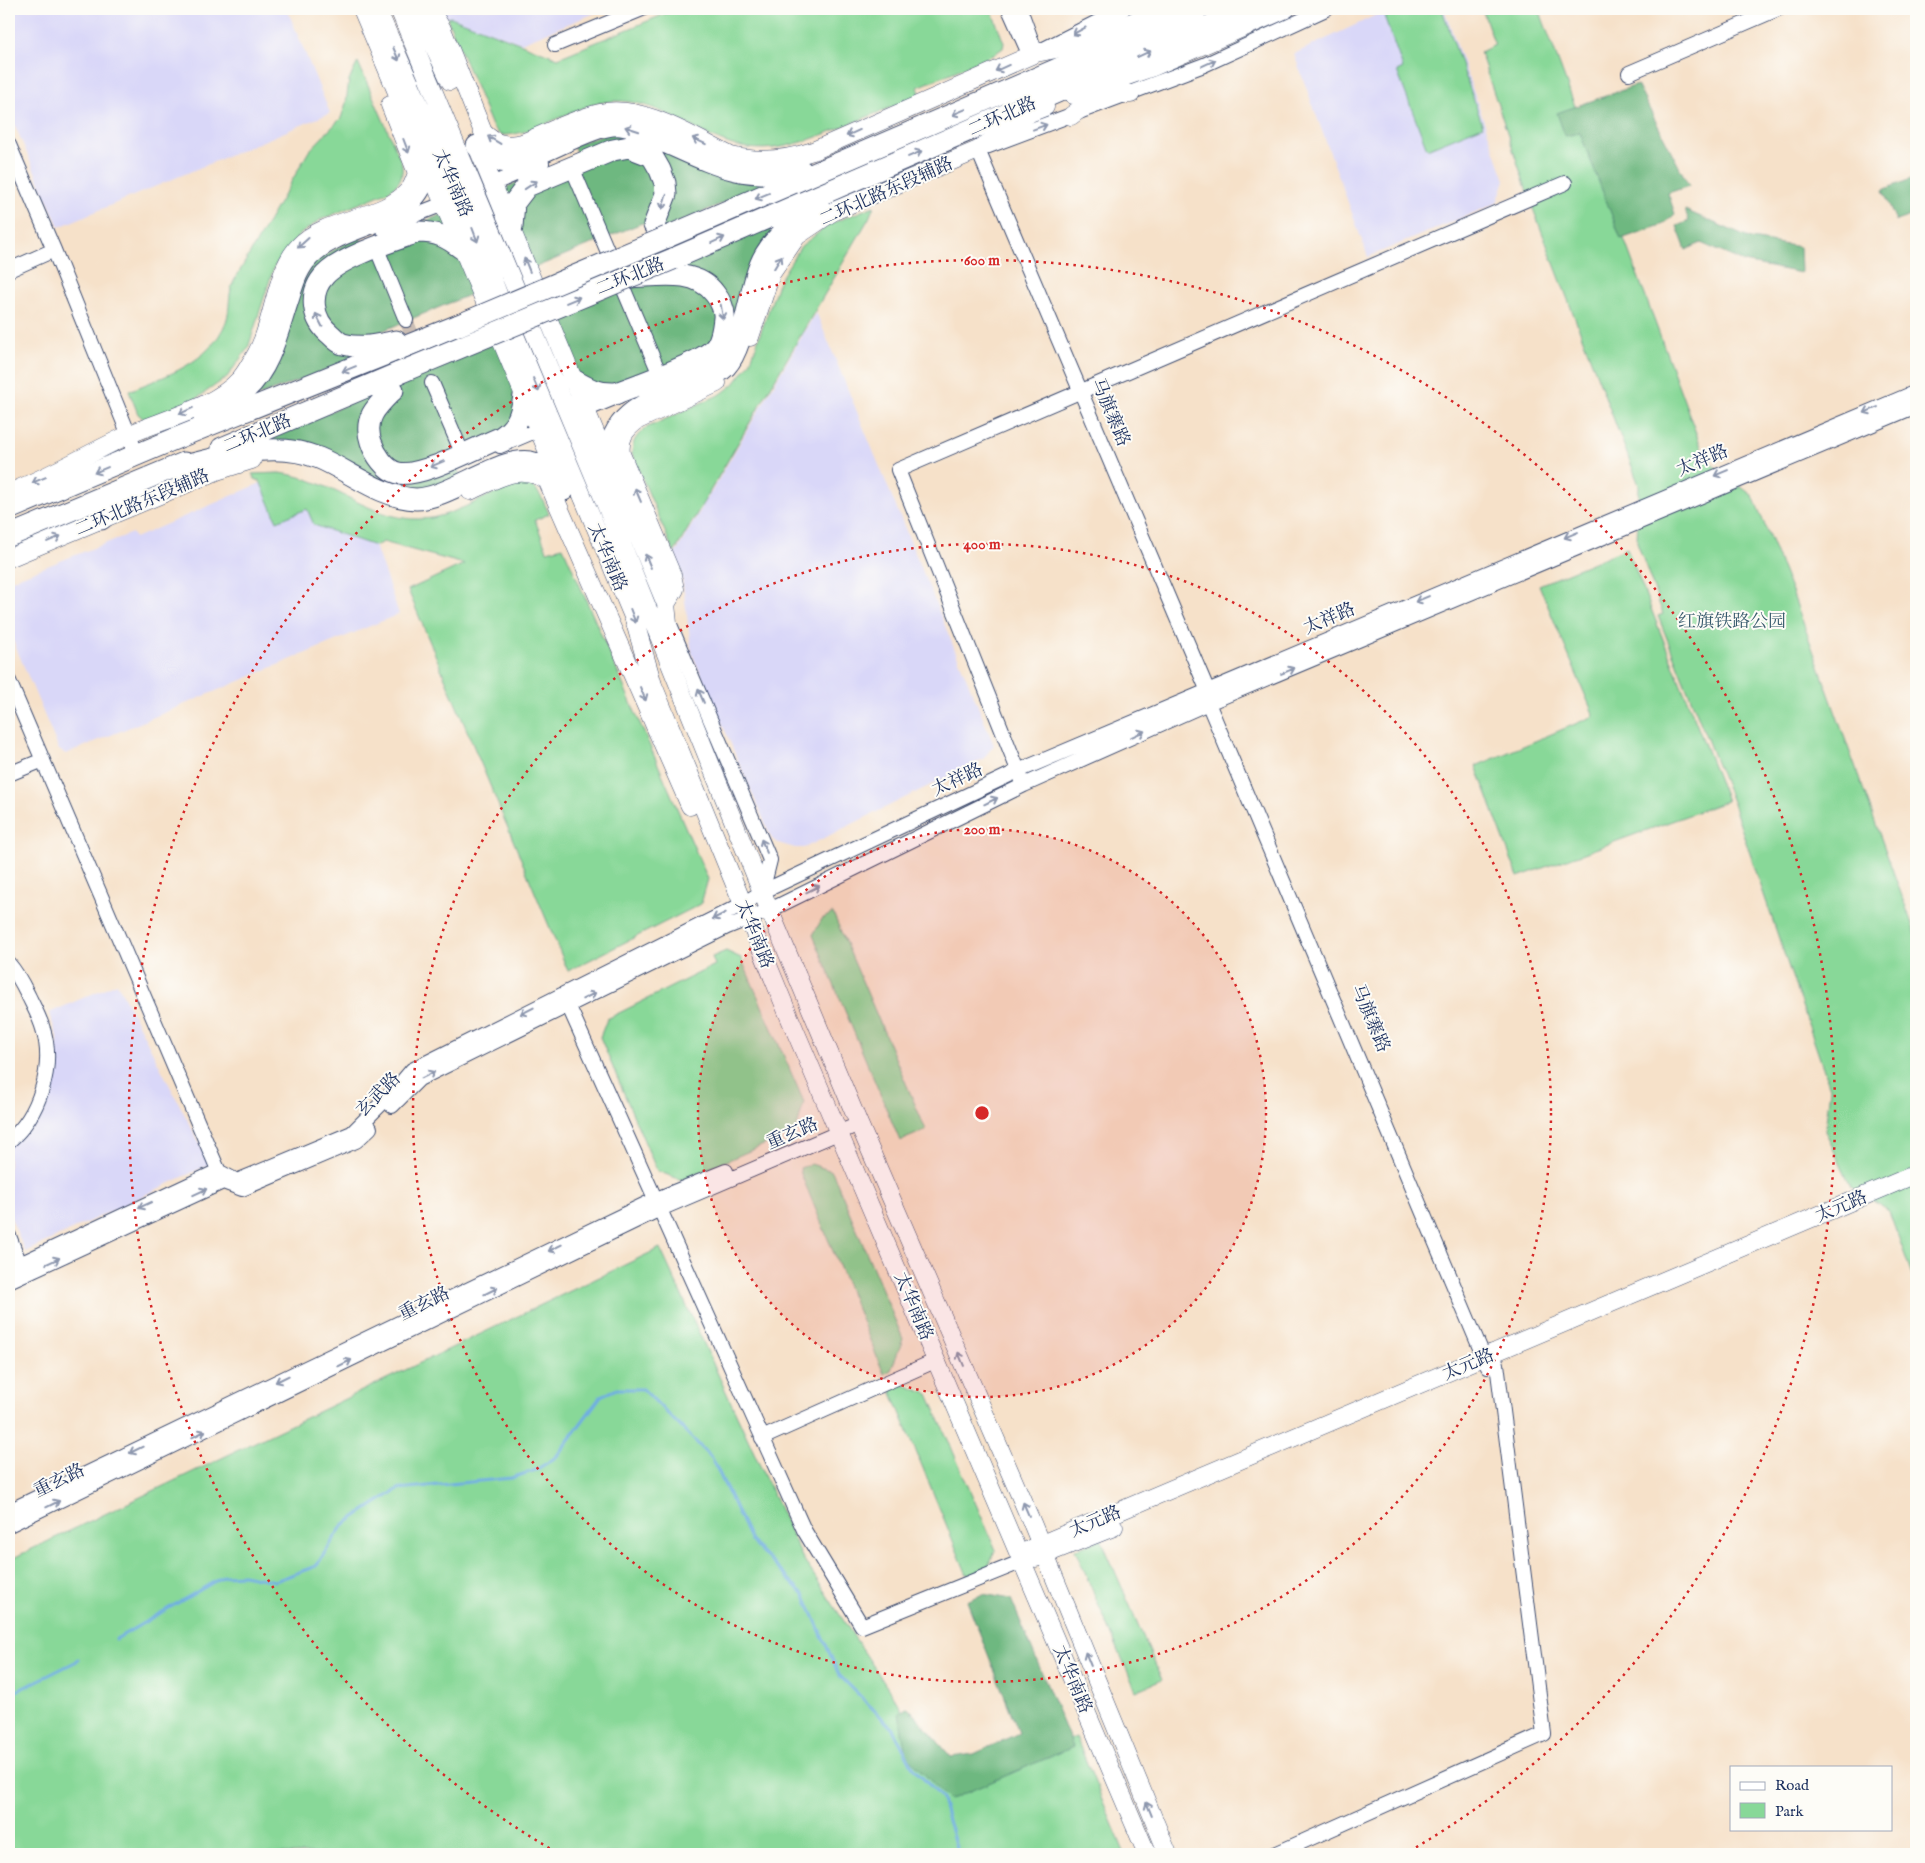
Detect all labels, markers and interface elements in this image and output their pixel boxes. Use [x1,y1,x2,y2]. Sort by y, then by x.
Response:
one-way arrow [1072,26,1087,36]
one-way arrow [391,46,401,61]
one-way arrow [1136,49,1151,59]
one-way arrow [1201,57,1216,67]
one-way arrow [995,64,1010,74]
street label: 二环北路 [965,92,1040,143]
one-way arrow [952,107,967,117]
one-way arrow [1032,122,1048,131]
one-way arrow [625,123,641,133]
one-way arrow [846,129,861,139]
one-way arrow [487,135,502,145]
one-way arrow [692,135,707,145]
one-way arrow [402,138,411,153]
street label: 太华南路 [426,146,477,221]
one-way arrow [907,149,922,159]
street label: 二环北路东段辅路 [816,153,957,232]
one-way arrow [524,180,538,190]
one-way arrow [755,192,770,202]
one-way arrow [658,193,668,209]
one-way arrow [471,226,480,242]
one-way arrow [710,234,725,244]
one-way arrow [297,237,309,249]
text: 600 m [964,251,1000,270]
street label: 二环北路 [593,253,668,302]
one-way arrow [774,255,784,269]
one-way arrow [521,258,531,273]
one-way arrow [565,294,580,304]
one-way arrow [718,304,728,320]
one-way arrow [314,313,324,328]
one-way arrow [342,365,357,374]
street label: 马旗寨路 [1085,375,1134,450]
one-way arrow [531,377,541,392]
one-way arrow [1864,406,1879,416]
one-way arrow [179,407,194,417]
street label: 二环北路 [220,410,295,459]
street label: 太祥路 [1673,440,1732,483]
one-way arrow [430,460,445,470]
street label: 二环北路东段辅路 [72,465,213,542]
one-way arrow [94,466,109,476]
one-way arrow [1714,468,1729,478]
one-way arrow [32,476,47,486]
one-way arrow [633,488,643,503]
street label: 太华南路 [582,520,631,595]
one-way arrow [1564,531,1579,541]
one-way arrow [46,533,61,543]
text: 400 m [964,535,1001,554]
one-way arrow [643,554,652,569]
one-way arrow [1415,594,1430,604]
street label: 太祥路 [1300,598,1359,641]
one-way arrow [628,608,638,623]
park label: 红旗铁路公园 [1678,611,1786,634]
one-way arrow [1280,665,1295,675]
one-way arrow [639,687,648,702]
one-way arrow [695,689,705,704]
one-way arrow [1130,728,1145,738]
street label: 太祥路 [928,759,987,802]
one-way arrow [983,796,998,806]
text: 200 m [964,820,1001,839]
one-way arrow [759,839,769,854]
one-way arrow [806,884,821,894]
street label: 太华南路 [729,897,778,972]
one-way arrow [712,911,727,921]
street label: 马旗寨路 [1345,981,1394,1056]
one-way arrow [581,990,596,1000]
one-way arrow [520,1007,535,1016]
street label: 玄武路 [352,1068,406,1122]
one-way arrow [420,1070,435,1079]
centre of rings [973,1104,991,1122]
street label: 重玄路 [763,1113,822,1156]
street label: 太元路 [1812,1186,1871,1229]
one-way arrow [192,1187,207,1196]
one-way arrow [138,1201,153,1210]
one-way arrow [548,1244,563,1253]
one-way arrow [45,1255,60,1265]
street label: 太华南路 [888,1269,937,1344]
street label: 重玄路 [395,1282,454,1327]
one-way arrow [483,1286,498,1295]
street label: 太元路 [1439,1344,1498,1387]
one-way arrow [955,1352,965,1367]
one-way arrow [337,1358,352,1367]
one-way arrow [275,1375,290,1384]
one-way arrow [191,1428,206,1438]
one-way arrow [129,1445,144,1455]
street label: 重玄路 [30,1459,89,1504]
one-way arrow [45,1499,60,1509]
street label: 太元路 [1066,1501,1125,1544]
one-way arrow [1020,1502,1030,1517]
street label: 太华南路 [1047,1642,1096,1717]
one-way arrow [1082,1652,1092,1667]
legend [1730,1766,1892,1830]
text: Road [1775,1776,1810,1795]
one-way arrow [1144,1802,1153,1817]
text: Park [1775,1802,1805,1821]

